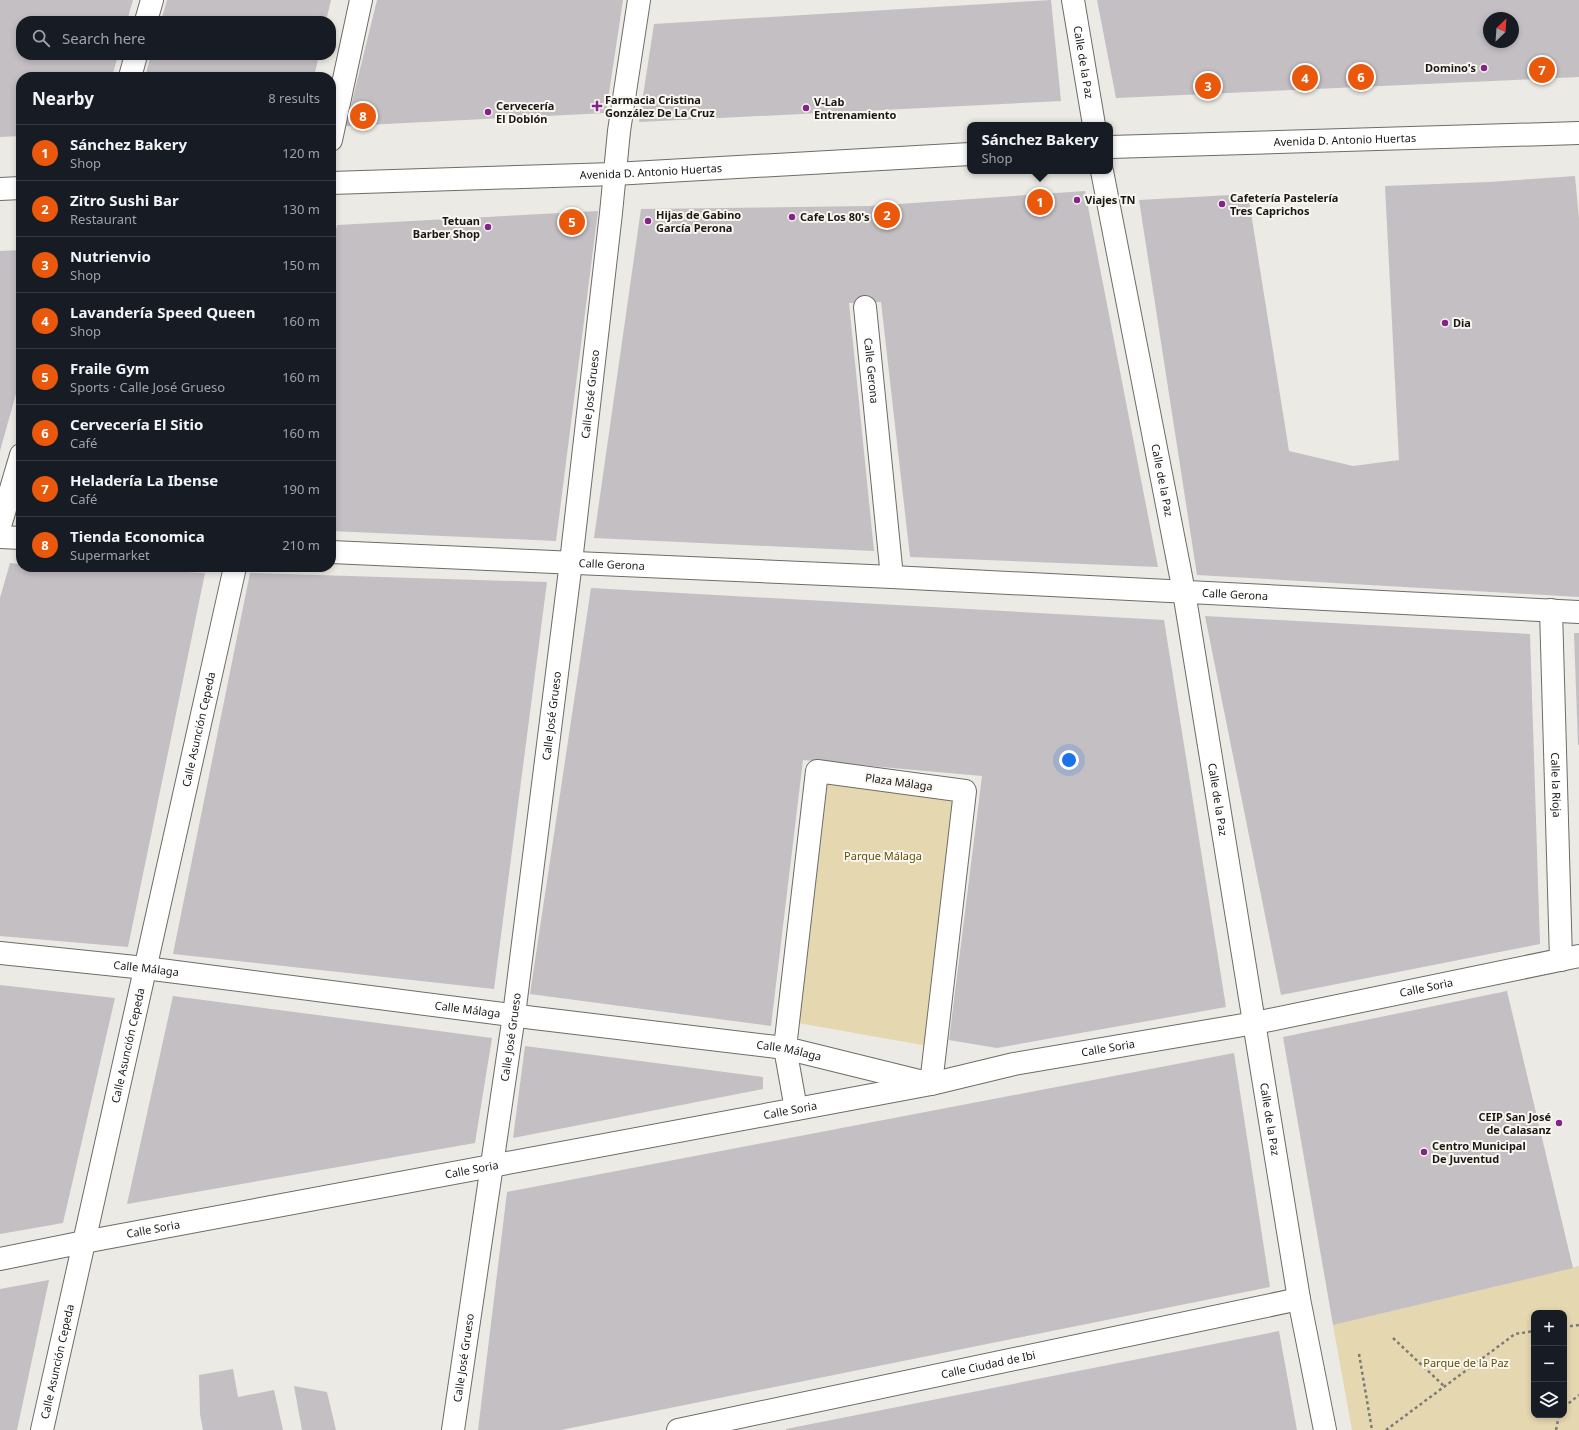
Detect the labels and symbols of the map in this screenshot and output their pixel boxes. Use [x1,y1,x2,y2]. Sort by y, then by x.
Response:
north arrow [1483,12,1519,48]
street label: Calle de la Paz [1070,24,1097,100]
pin: 7 [1529,55,1555,85]
place label: Domino's [1425,60,1476,75]
pin: 6 [1348,62,1374,92]
pin: 4 [1292,63,1318,93]
marker: Domino's [1479,63,1489,73]
pin: 3 [1195,71,1221,101]
place label: Farmacia Cristina González De La Cruz [605,92,715,120]
place label: V-Lab Entrenamiento [814,94,897,122]
place label: Cervecería El Doblón [496,98,554,126]
pin: 8 [350,101,376,131]
marker: Farmacia Cristina González De La Cruz [592,101,602,111]
marker: V-Lab Entrenamiento [801,103,811,113]
marker: Cervecería El Doblón [483,107,493,117]
street label: Avenida D. Antonio Huertas [1273,130,1416,149]
street label: Avenida D. Antonio Huertas [579,160,722,182]
pin: 1 [1027,187,1053,217]
place label: Cafetería Pastelería Tres Caprichos [1230,190,1338,218]
place label: Viajes TN [1085,192,1136,207]
marker: Viajes TN [1072,195,1082,205]
marker: Cafetería Pastelería Tres Caprichos [1217,199,1227,209]
pin: 2 [874,200,900,230]
pin: 5 [559,207,585,237]
place label: Hijas de Gabino García Perona [656,207,741,235]
place label: Cafe Los 80's [800,209,870,224]
marker: Cafe Los 80's [787,212,797,222]
place label: Tetuan Barber Shop [413,213,480,241]
marker: Hijas de Gabino García Perona [643,216,653,226]
marker: Tetuan Barber Shop [483,222,493,232]
place label: Dia [1453,315,1471,330]
marker: Dia [1440,318,1450,328]
street label: Calle Gerona [861,337,883,404]
street label: Calle José Grueso [577,348,602,439]
street label: Calle de la Paz [1148,443,1177,518]
street label: Calle Gerona [578,555,645,573]
street label: Calle Gerona [1202,585,1268,603]
street label: Calle Asunción Cepeda [178,670,218,788]
street label: Calle José Grueso [538,670,564,761]
your location [1059,750,1079,770]
street label: Calle la Rioja [1548,752,1565,818]
street label: Calle de la Paz [1205,762,1232,837]
street label: Plaza Málaga [864,769,934,794]
park label: Parque Málaga [844,848,922,863]
street label: Calle Málaga [113,957,180,979]
street label: Calle Soria [1398,974,1454,1000]
street label: Calle Asunción Cepeda [107,986,148,1104]
street label: Calle José Grueso [496,992,524,1083]
street label: Calle Málaga [434,997,501,1021]
street label: Calle Soria [1080,1036,1136,1059]
street label: Calle Málaga [756,1037,823,1064]
street label: Calle de la Paz [1257,1082,1284,1157]
street label: Calle Soria [762,1097,818,1122]
place label: CEIP San José de Calasanz [1479,1109,1552,1137]
marker: CEIP San José de Calasanz [1554,1118,1564,1128]
place label: Centro Municipal De Juventud [1432,1138,1526,1166]
marker: Centro Municipal De Juventud [1419,1147,1429,1157]
street label: Calle Soria [444,1157,500,1182]
street label: Calle Soria [125,1216,181,1241]
street label: Calle Asunción Cepeda [37,1303,77,1421]
street label: Calle José Grueso [449,1312,477,1403]
street label: Calle Ciudad de Ibi [939,1347,1037,1381]
park label: Parque de la Paz [1423,1355,1509,1370]

